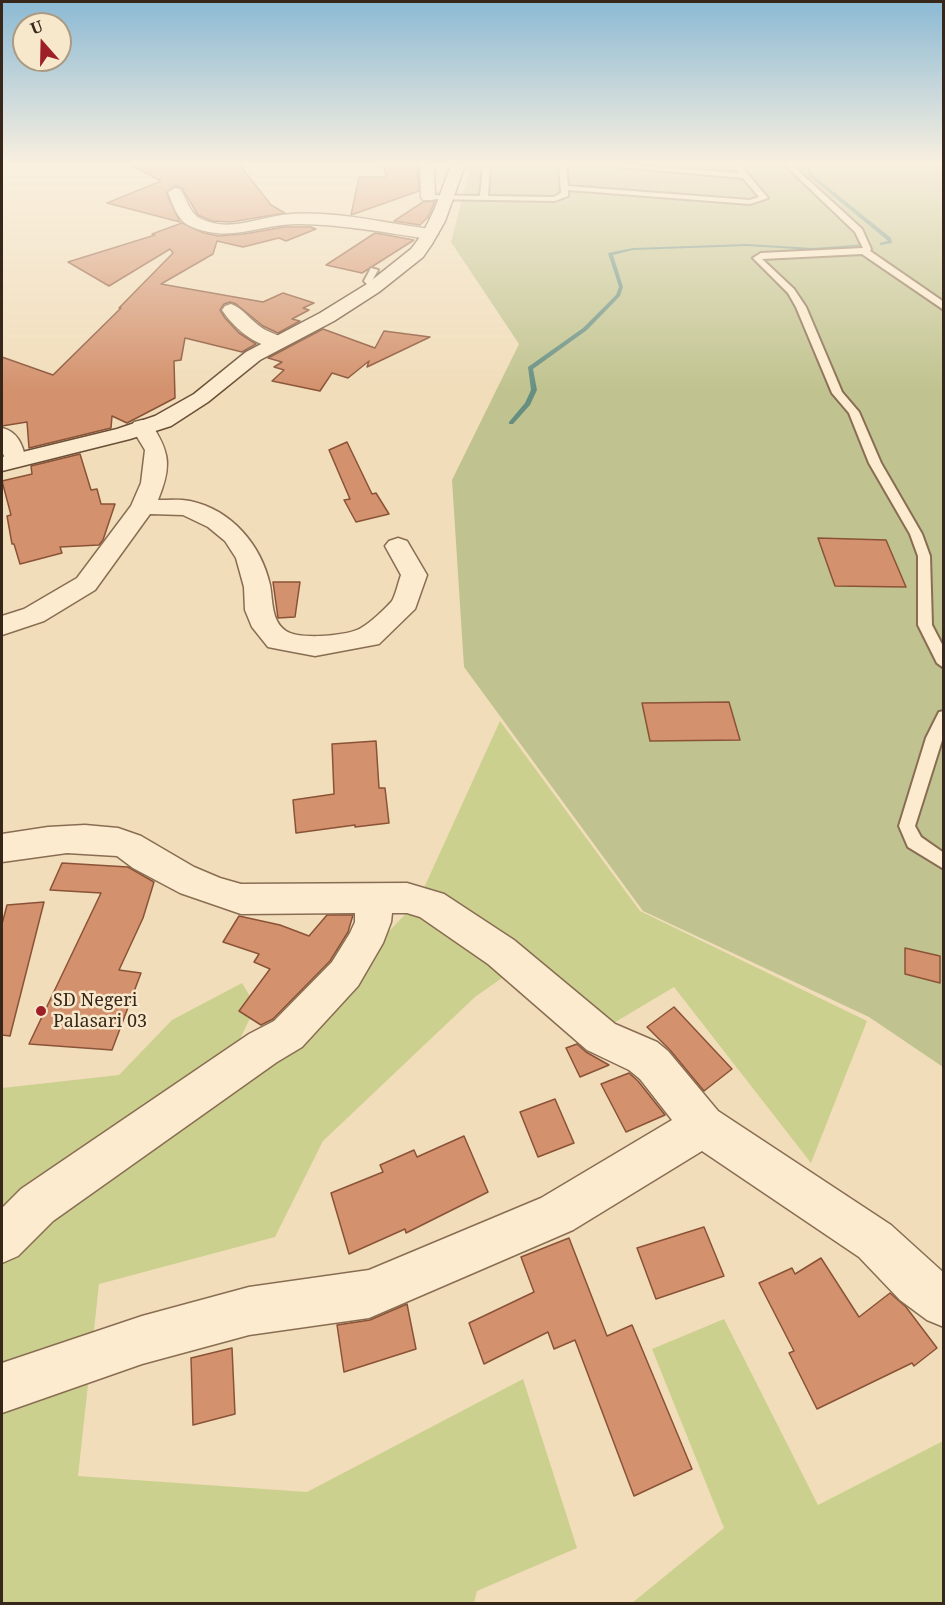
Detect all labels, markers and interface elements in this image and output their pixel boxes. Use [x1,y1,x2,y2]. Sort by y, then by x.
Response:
north arrow [12,12,72,72]
text: U [27,15,46,39]
place label: SD Negeri Palasari 03 [53,990,147,1032]
marker: SD Negeri Palasari 03 [34,1004,48,1018]

